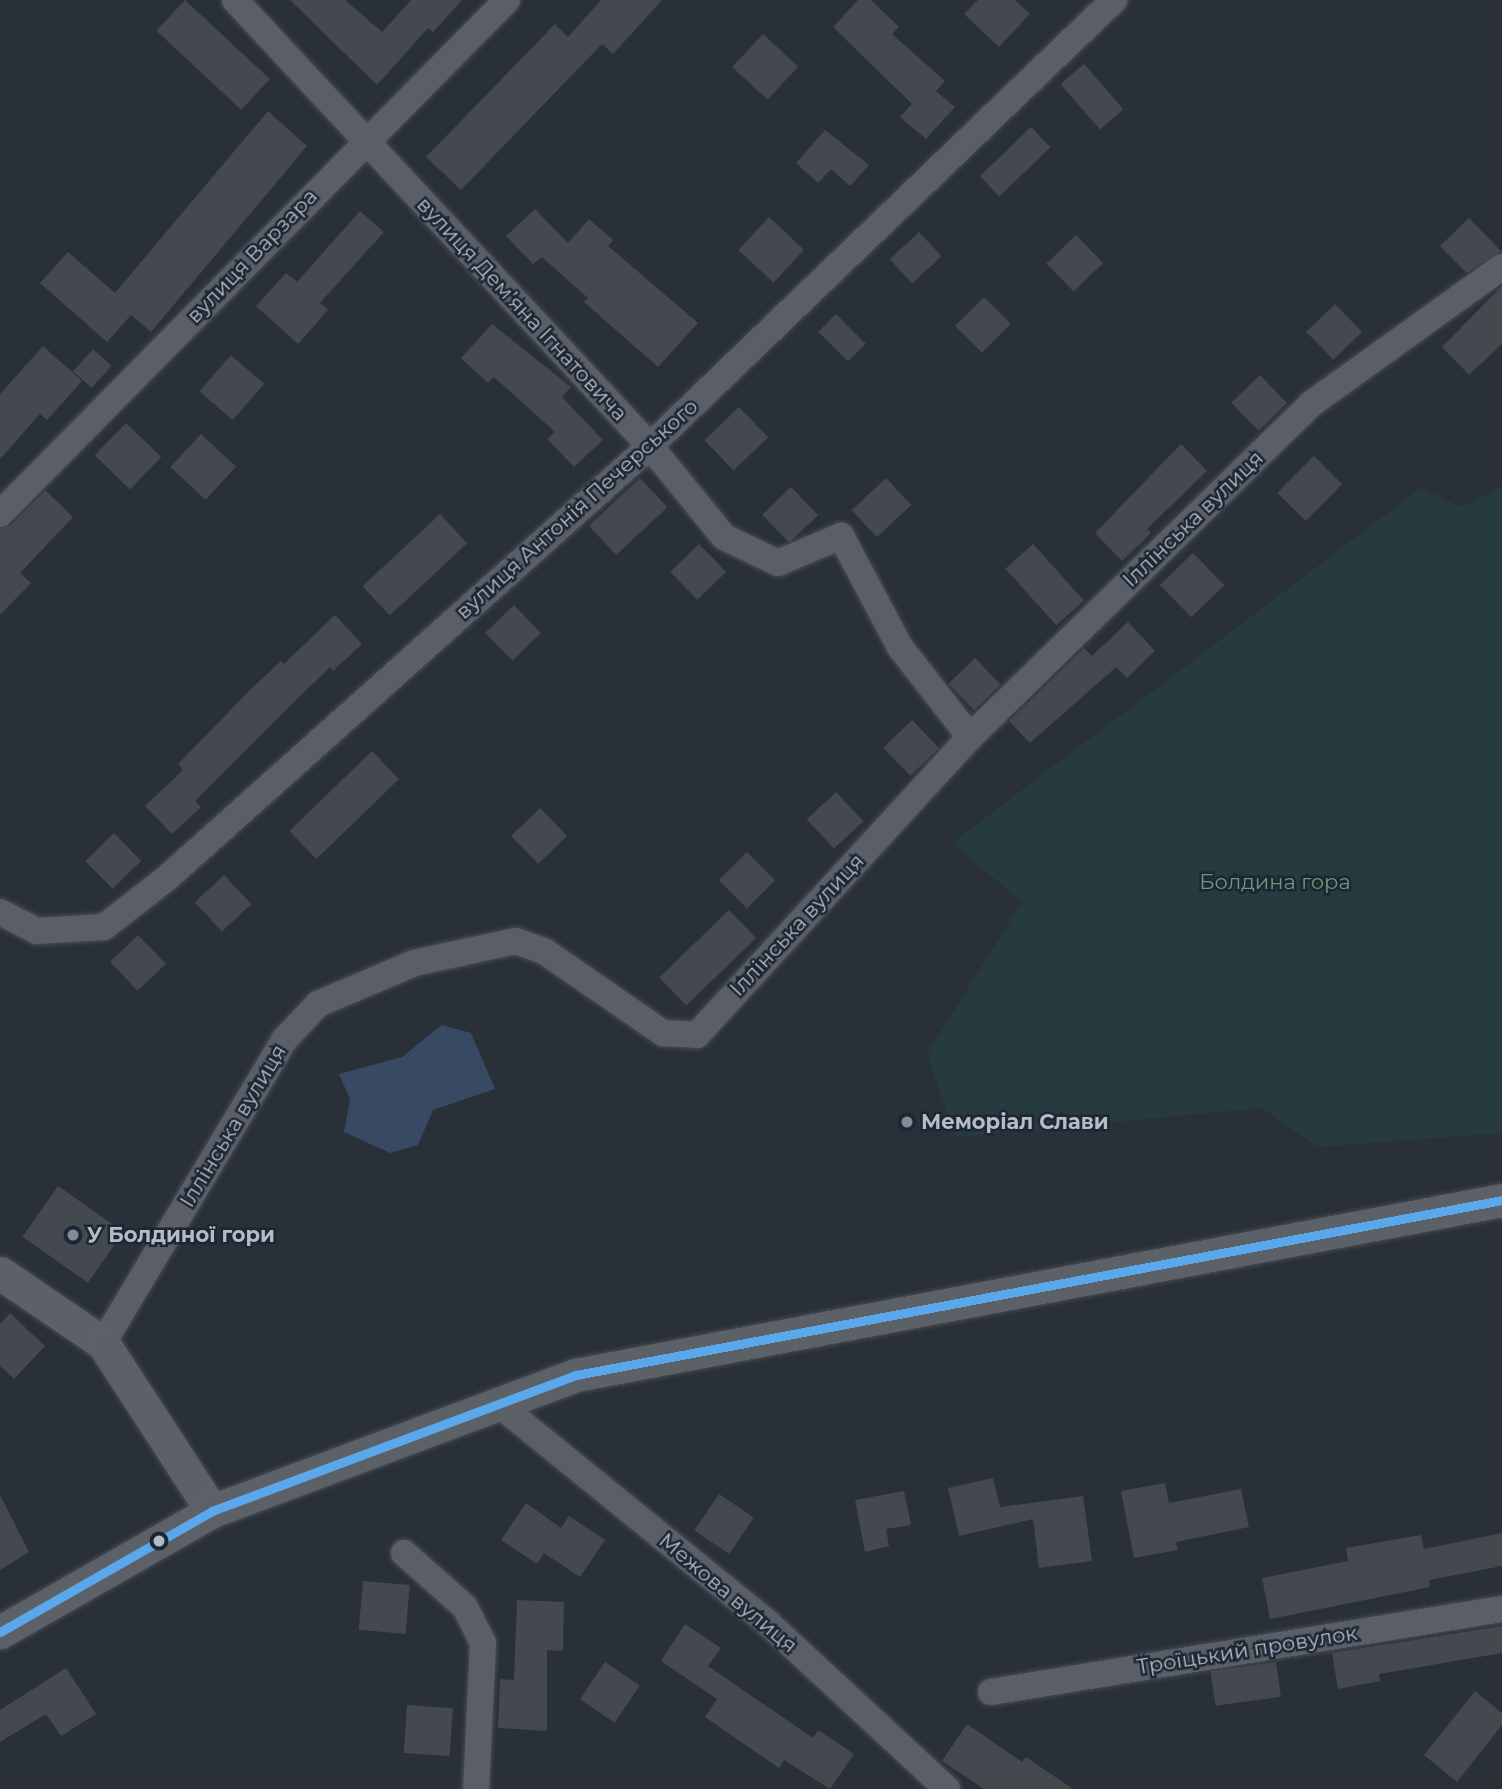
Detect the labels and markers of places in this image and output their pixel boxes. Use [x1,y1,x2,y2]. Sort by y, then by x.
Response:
place label: Меморіал Слави [921,1109,1109,1135]
marker: Меморіал Слави [899,1114,915,1130]
place label: У Болдиної гори [87,1222,275,1248]
marker: У Болдиної гори [65,1227,81,1243]
unlabelled marker [152,1534,166,1548]

